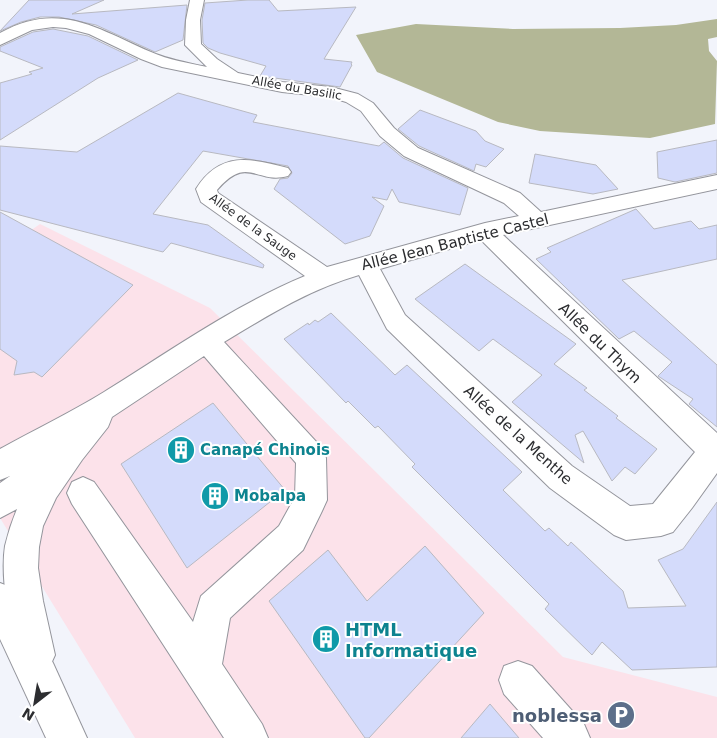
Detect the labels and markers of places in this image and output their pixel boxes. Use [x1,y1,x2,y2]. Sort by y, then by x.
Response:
building icon: Canapé Chinois [166,435,196,465]
place label: Canapé Chinois [200,441,330,459]
building icon: Mobalpa [200,481,230,511]
place label: Mobalpa [234,487,306,505]
place label: HTML Informatique [345,619,477,661]
building icon: HTML Informatique [311,624,341,654]
parking icon: noblessa [606,700,636,730]
place label: noblessa [512,705,602,726]

